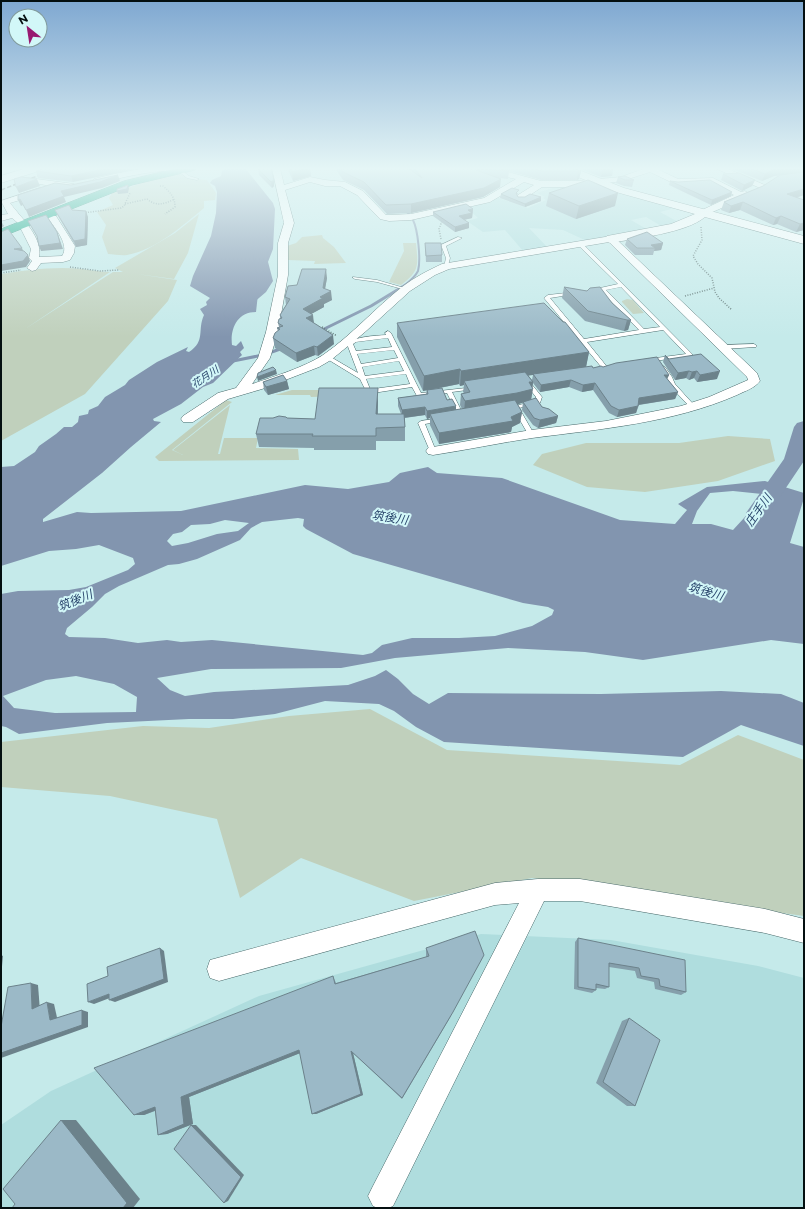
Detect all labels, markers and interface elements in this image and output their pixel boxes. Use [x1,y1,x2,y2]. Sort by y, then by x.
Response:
north arrow [8,8,48,48]
text: N [16,11,30,28]
water label: 花月川 [189,363,222,391]
water label: 庄手川 [742,489,776,529]
water label: 筑後川 [371,507,411,528]
water label: 筑後川 [687,579,727,604]
water label: 筑後川 [55,586,96,614]

